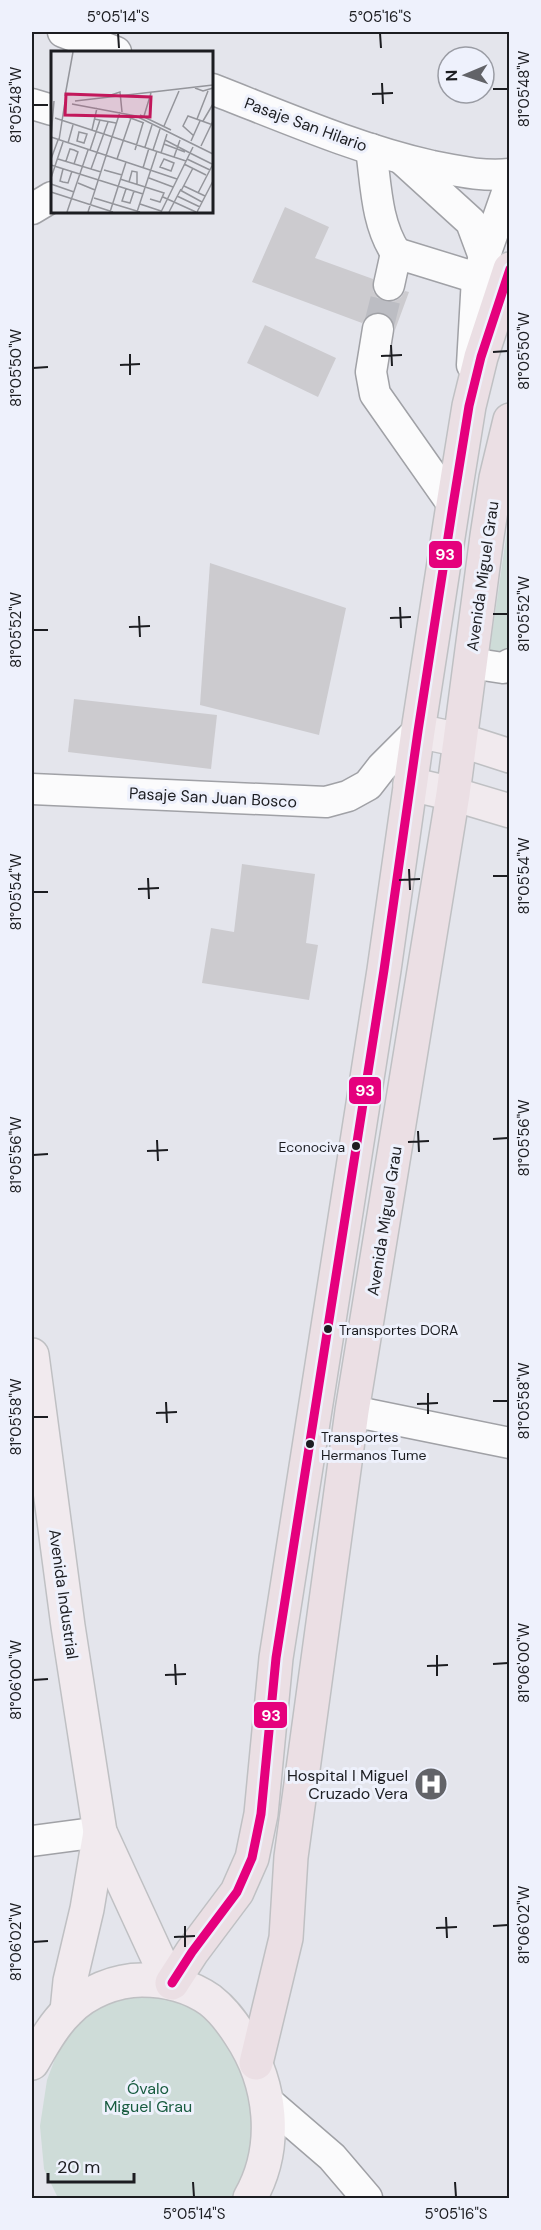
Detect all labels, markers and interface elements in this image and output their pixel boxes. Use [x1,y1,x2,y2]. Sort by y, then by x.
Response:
text: 5°05'14"S [87,7,150,27]
text: 5°05'16"S [348,7,412,27]
north arrow [436,45,496,105]
text: 81°05'48"W [514,50,534,127]
inset map [51,51,213,213]
text: 81°05'48"W [6,66,26,143]
text: N [441,69,462,82]
street label: Pasaje San Hilario [242,92,370,156]
text: 81°05'50"W [514,312,534,390]
text: 81°05'50"W [6,329,26,407]
street label: Avenida Miguel Grau [462,500,503,652]
line badge: 93 [428,540,463,569]
text: 93 [435,544,455,565]
text: 81°05'52"W [514,575,534,652]
text: 81°05'52"W [6,591,26,668]
street label: Pasaje San Juan Bosco [128,783,297,812]
text: 81°05'54"W [514,837,534,914]
text: 81°05'54"W [6,853,26,930]
line badge: 93 [348,1076,382,1105]
text: 93 [355,1080,375,1101]
text: 81°05'56"W [514,1099,534,1177]
text: 81°05'56"W [6,1116,26,1194]
place label: Econociva [278,1138,345,1156]
marker: Econociva [350,1140,362,1152]
street label: Avenida Miguel Grau [362,1145,407,1297]
place label: Transportes DORA [339,1321,458,1339]
marker: Transportes DORA [322,1323,334,1335]
text: 81°05'58"W [514,1362,534,1439]
text: 81°05'58"W [6,1378,26,1455]
place label: Transportes Hermanos Tume [321,1428,426,1464]
marker: Transportes Hermanos Tume [304,1438,316,1450]
street label: Avenida Industrial [44,1528,83,1660]
text: 81°06'00"W [514,1622,534,1703]
text: 81°06'00"W [6,1639,26,1720]
line badge: 93 [253,1701,288,1729]
text: 93 [261,1705,281,1726]
place label: Hospital I Miguel Cruzado Vera [287,1765,408,1804]
hospital icon: Hospital I Miguel Cruzado Vera [413,1766,449,1802]
text: 81°06'02"W [514,1885,534,1964]
text: 81°06'02"W [6,1902,26,1981]
park label: Óvalo Miguel Grau [104,2078,192,2117]
scale bar [48,2146,134,2184]
text: 20 m [57,2155,100,2179]
text: 5°05'14"S [163,2204,226,2224]
text: 5°05'16"S [424,2204,488,2224]

